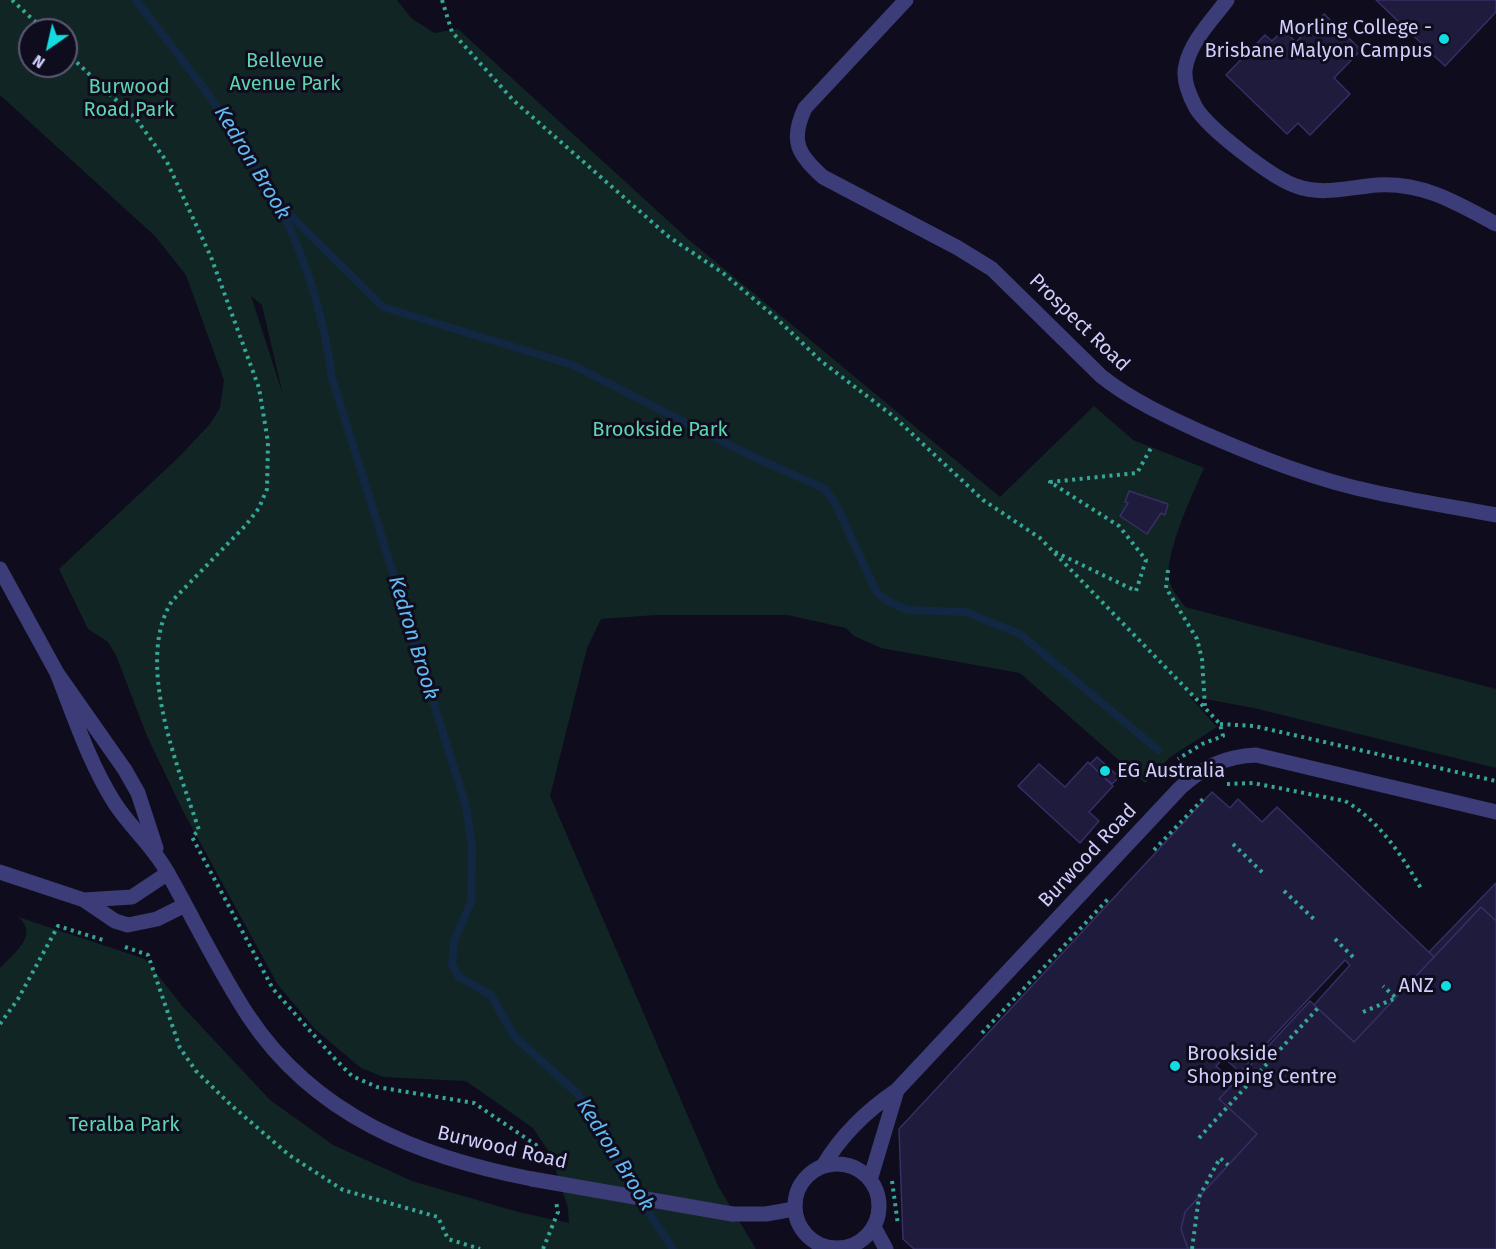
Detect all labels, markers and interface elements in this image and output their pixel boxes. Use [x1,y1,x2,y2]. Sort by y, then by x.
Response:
place label: Morling College - Brisbane Malyon Campus [1204,16,1432,63]
north arrow [18,18,78,78]
marker: Morling College - Brisbane Malyon Campus [1437,32,1451,46]
park label: Bellevue Avenue Park [229,49,341,96]
text: N [29,51,48,73]
park label: Burwood Road Park [84,75,174,122]
water label: Kedron Brook [208,102,296,224]
street label: Prospect Road [1024,269,1134,377]
park label: Brookside Park [592,418,728,442]
water label: Kedron Brook [382,573,444,703]
place label: EG Australia [1117,759,1225,783]
marker: EG Australia [1098,764,1112,778]
street label: Burwood Road [1034,799,1142,913]
place label: ANZ [1398,974,1434,998]
marker: ANZ [1439,979,1453,993]
place label: Brookside Shopping Centre [1187,1042,1337,1089]
marker: Brookside Shopping Centre [1168,1059,1182,1073]
water label: Kedron Brook [570,1094,660,1216]
park label: Teralba Park [69,1113,179,1137]
street label: Burwood Road [435,1121,569,1175]

